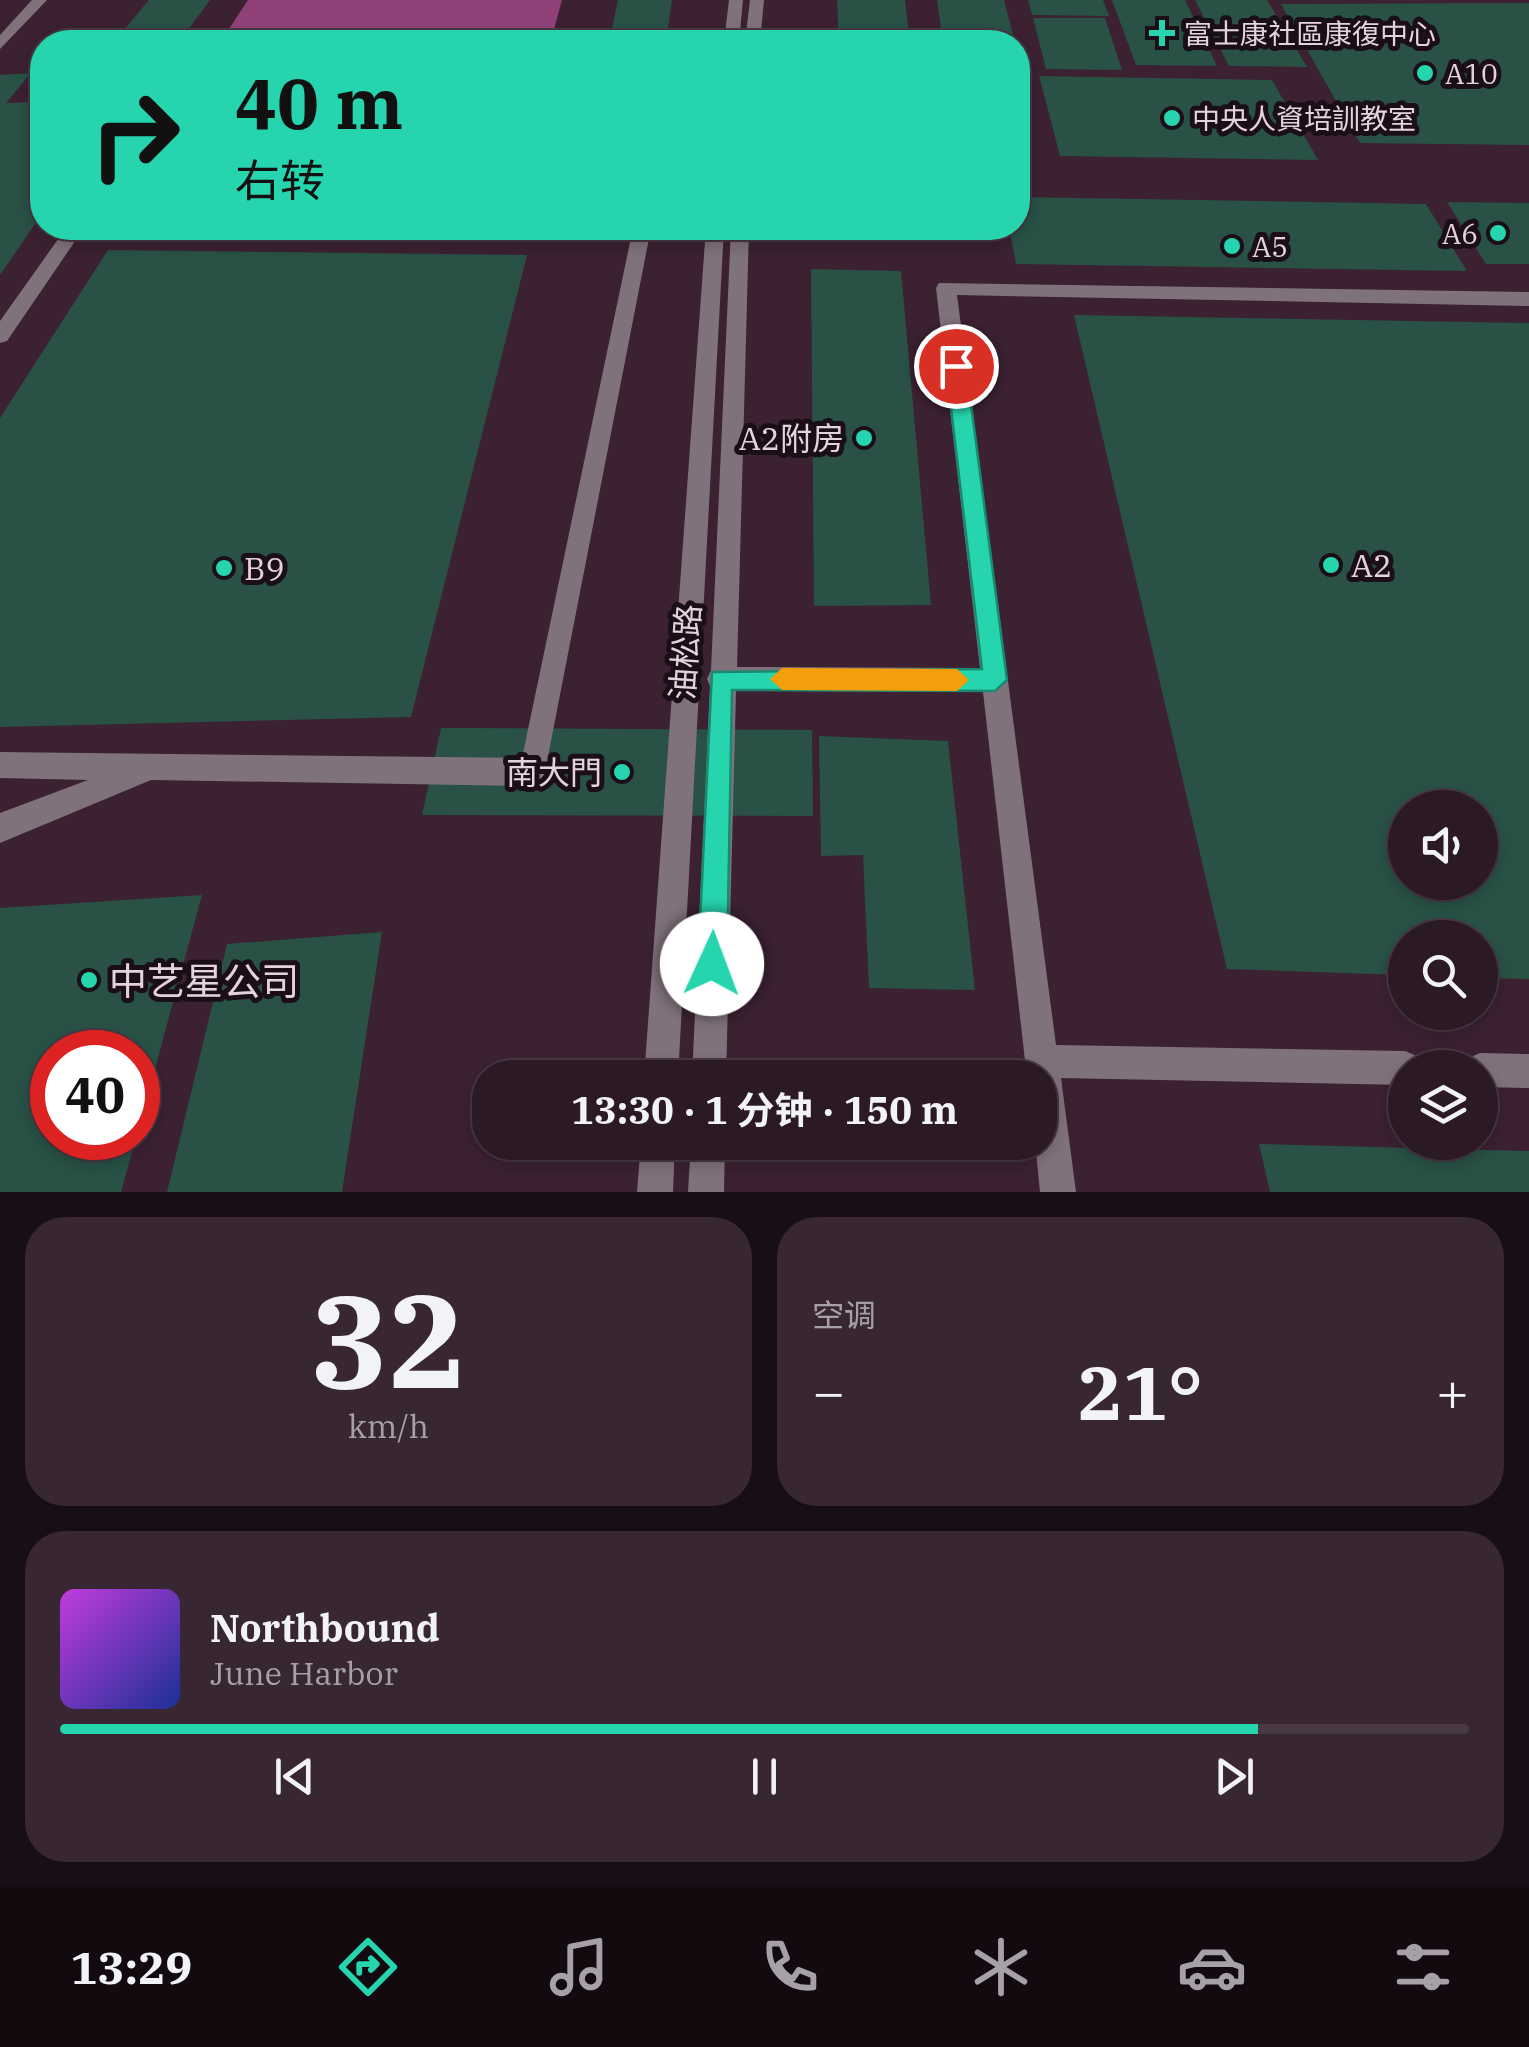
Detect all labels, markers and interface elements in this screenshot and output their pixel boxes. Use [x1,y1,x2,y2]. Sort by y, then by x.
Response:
place label: 富士康社區康復中心 [1184,15,1436,52]
marker: 富士康社區康復中心 [1149,20,1175,46]
place label: A10 [1445,55,1498,92]
text: 40 m [235,57,403,148]
marker: A10 [1414,62,1436,84]
icon: right [70,70,200,200]
place label: 中央人資培訓教室 [1192,100,1416,137]
marker: 中央人資培訓教室 [1161,107,1183,129]
text: 右转 [235,151,325,209]
place label: A6 [1442,215,1478,252]
marker: A6 [1487,222,1509,244]
place label: A5 [1252,228,1288,265]
marker: A5 [1221,235,1243,257]
pin [914,324,999,409]
icon: arrive [929,339,984,394]
place label: A2附房 [739,417,844,459]
marker: A2附房 [853,427,875,449]
place label: A2 [1351,544,1392,586]
place label: B9 [244,547,285,589]
marker: A2 [1320,554,1342,576]
marker: B9 [213,557,235,579]
street label: 油松路 [661,603,709,701]
place label: 南大門 [506,751,602,793]
marker: 南大門 [611,761,633,783]
map controls [1388,790,1498,1160]
button: sound [1388,790,1498,900]
position arrow [660,912,764,1016]
button: search [1388,920,1498,1030]
place label: 中艺星公司 [109,956,299,1005]
marker: 中艺星公司 [78,969,100,991]
speed limit sign: 40 [30,1030,160,1160]
button: layers [1388,1050,1498,1160]
text: 13:30 · 1 分钟 · 150 m [571,1085,958,1134]
text: 32 [310,1255,467,1424]
text: 空调 [812,1294,876,1336]
text: 21° [1078,1343,1203,1441]
text: − [812,1356,845,1427]
text: + [1436,1356,1469,1427]
text: km/h [348,1405,429,1447]
text: Northbound [210,1603,440,1652]
text: June Harbor [210,1652,398,1694]
icon: previous [267,1749,322,1804]
icon: pause [737,1749,792,1804]
icon: next [1207,1749,1262,1804]
icon: directions [333,1932,403,2002]
icon: music [544,1932,614,2002]
icon: phone [755,1932,825,2002]
icon: climate [966,1932,1036,2002]
icon: car [1177,1932,1247,2002]
icon: filters [1388,1932,1458,2002]
text: 13:29 [71,1938,192,1996]

